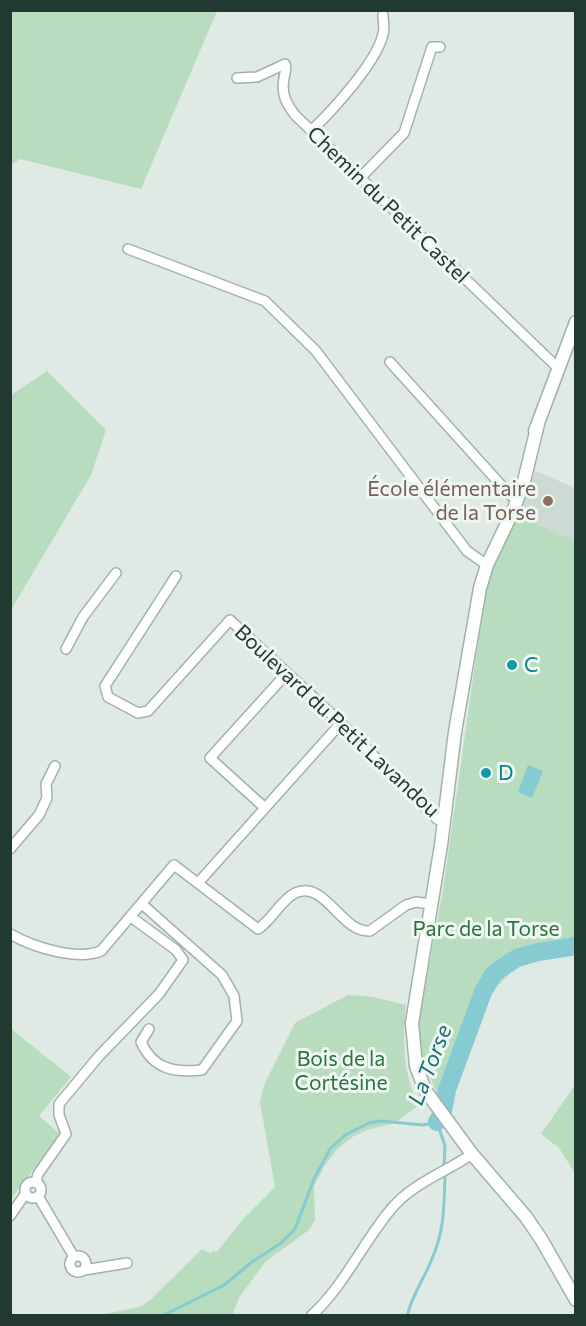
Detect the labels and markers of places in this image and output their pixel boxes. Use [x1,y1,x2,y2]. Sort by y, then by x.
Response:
place label: École élémentaire de la Torse [367,476,536,526]
marker: École élémentaire de la Torse [541,494,555,508]
place label: C [524,652,538,678]
marker: C [505,658,519,672]
place label: D [498,760,513,786]
marker: D [479,766,493,780]

